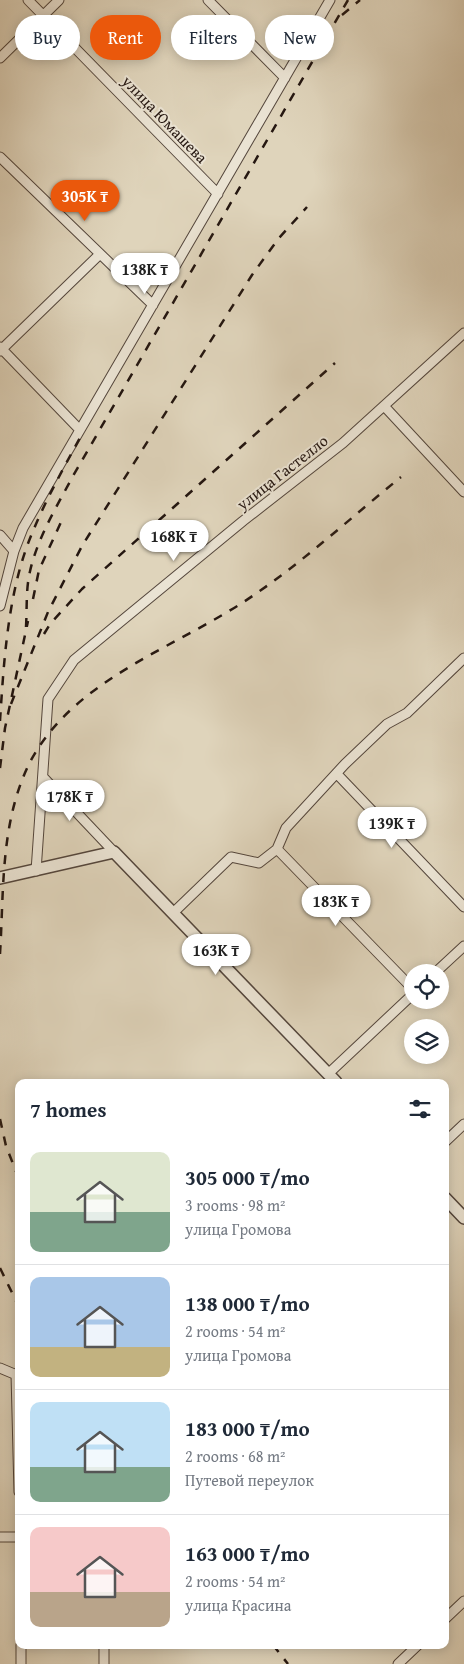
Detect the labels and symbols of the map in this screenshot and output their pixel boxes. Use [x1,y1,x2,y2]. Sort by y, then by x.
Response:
street label: улица Юмашева [116,69,214,169]
pin: 305K ₸ [44,180,126,222]
pin: 138K ₸ [104,252,186,295]
street label: улица Гастелло [230,429,333,516]
pin: 168K ₸ [133,520,215,562]
pin: 178K ₸ [29,780,111,822]
pin: 139K ₸ [351,806,433,849]
pin: 183K ₸ [295,884,377,927]
pin: 163K ₸ [175,934,257,976]

